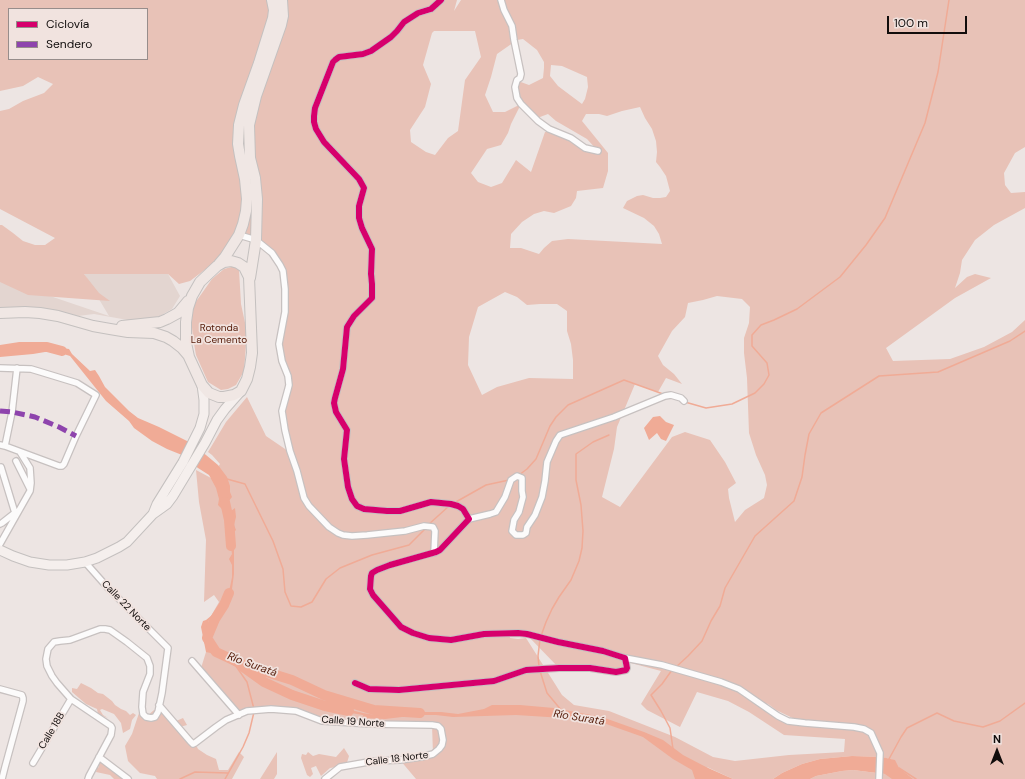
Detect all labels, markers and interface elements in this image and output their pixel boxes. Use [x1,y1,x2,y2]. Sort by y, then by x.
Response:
legend [8,8,148,60]
scale bar [889,8,969,34]
text: 100 m [894,15,928,31]
text: Ciclovía [46,16,89,32]
text: Sendero [46,36,92,52]
park label: Rotonda La Cemento [191,322,247,346]
street label: Calle 22 Norte [99,578,153,634]
water label: Río Suratá [225,650,279,680]
water label: Río Suratá [552,707,606,729]
street label: Calle 18B [36,710,68,752]
street label: Calle 19 Norte [321,714,385,730]
north arrow [977,731,1017,771]
text: N [993,732,1001,746]
street label: Calle 18 Norte [365,749,429,769]

